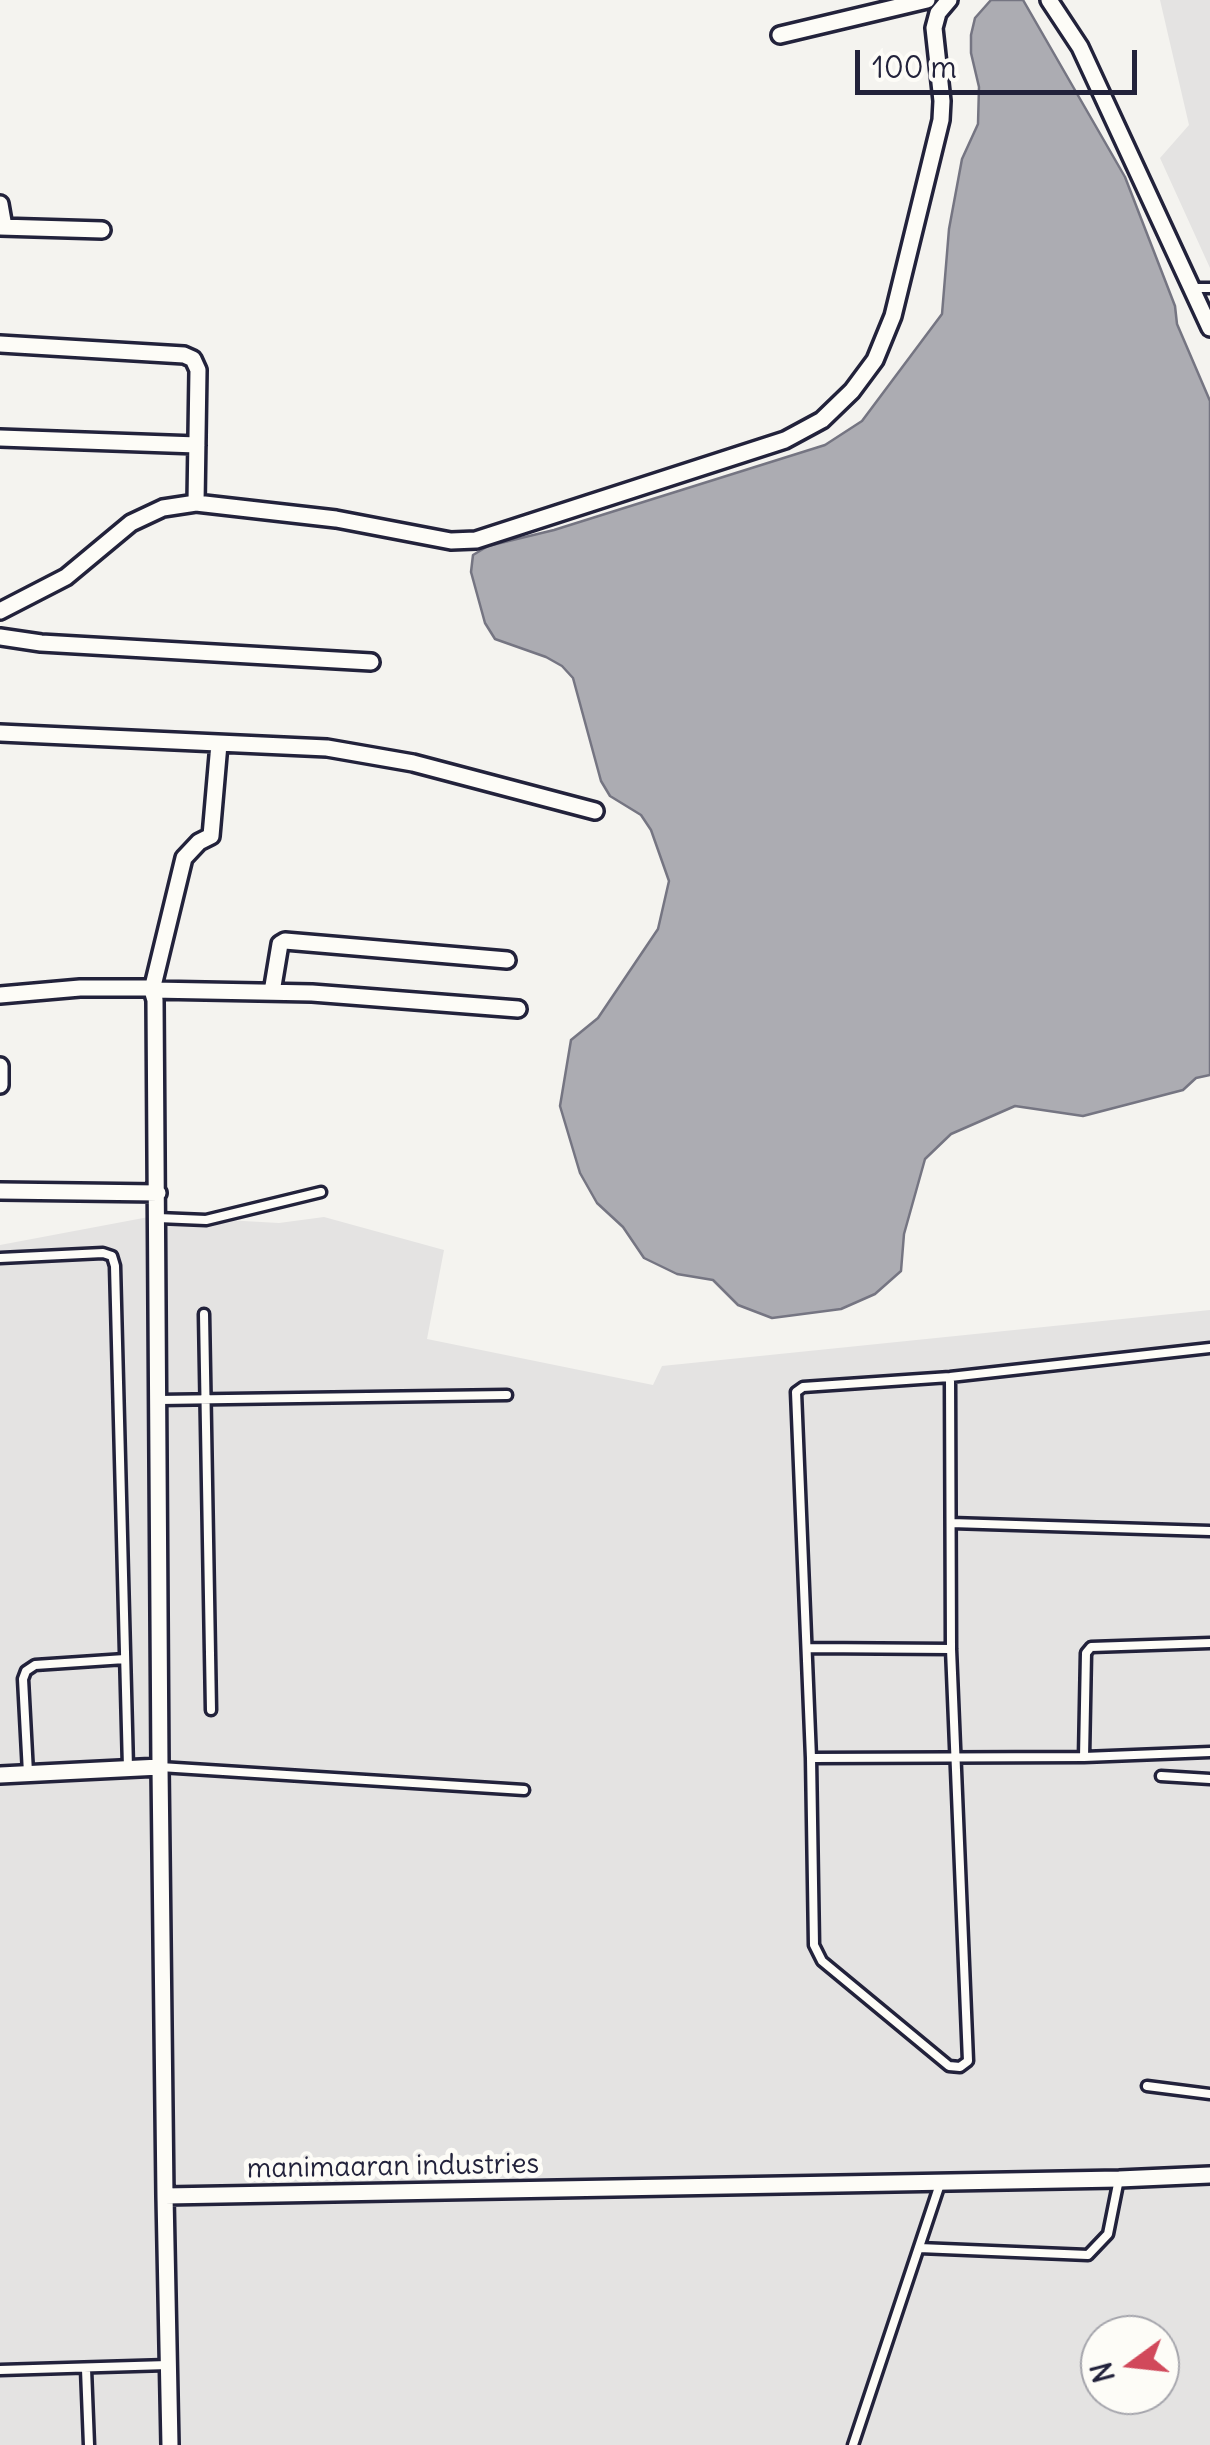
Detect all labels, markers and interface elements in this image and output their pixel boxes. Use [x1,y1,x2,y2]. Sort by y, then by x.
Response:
scale bar [860,30,1142,92]
text: 100 m [872,48,957,86]
street label: manimaaran industries [247,2148,539,2186]
north arrow [1080,2315,1180,2415]
text: N [1083,2358,1123,2386]

